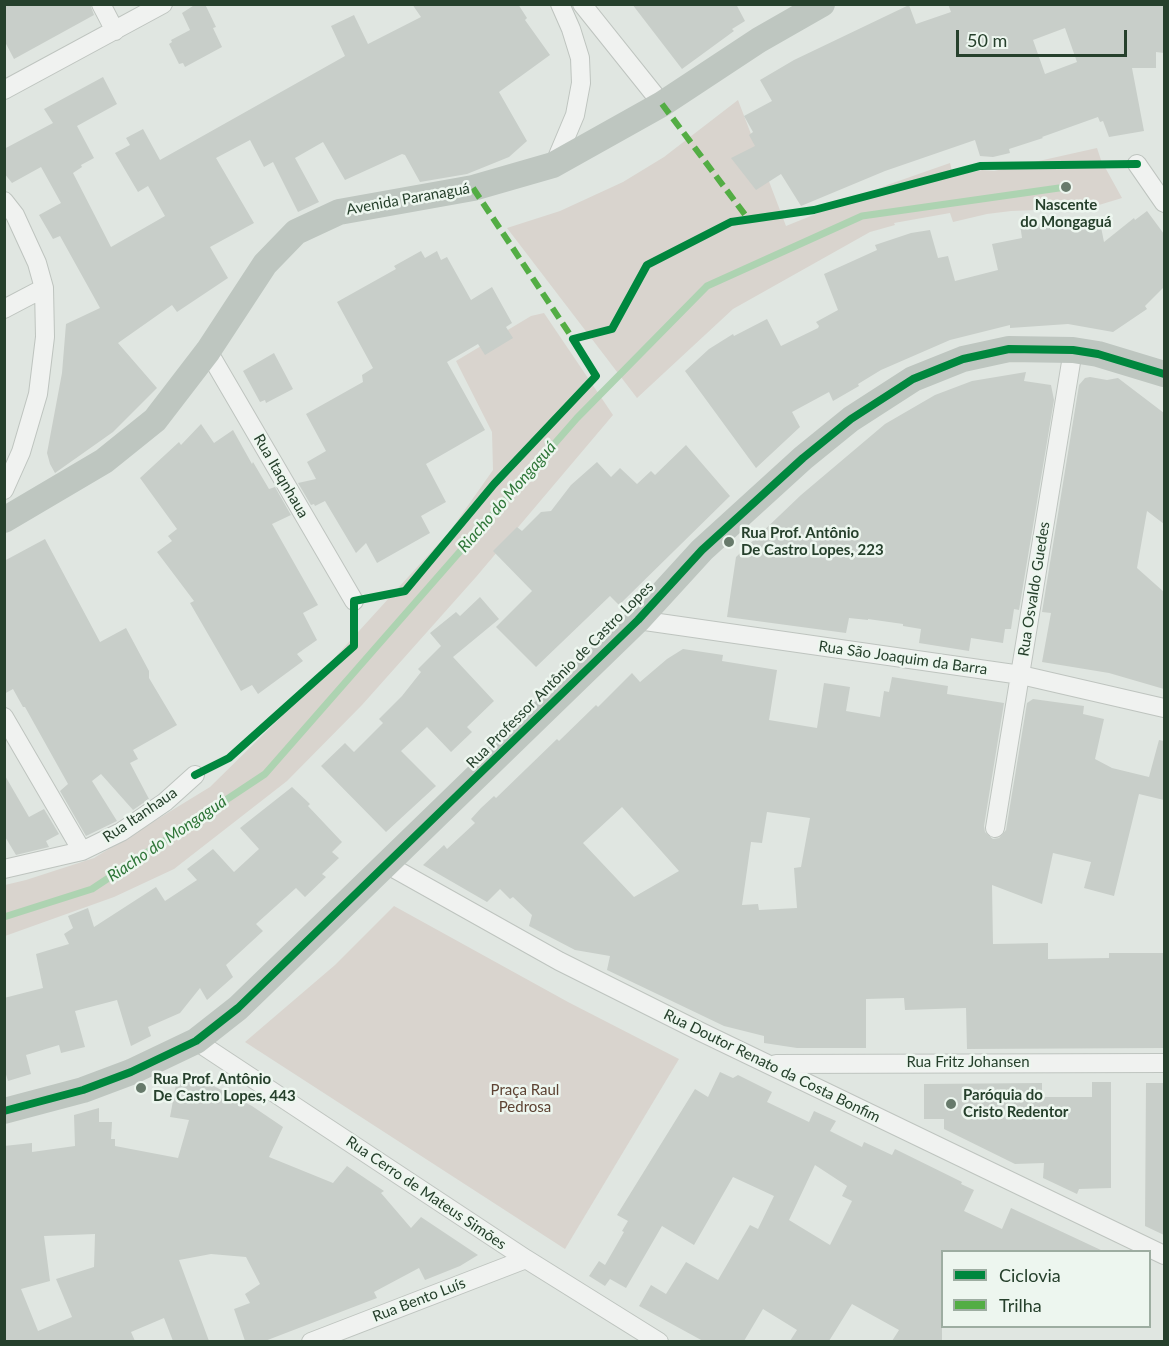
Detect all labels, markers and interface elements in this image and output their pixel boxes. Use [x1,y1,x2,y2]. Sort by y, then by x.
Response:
scale bar [959,18,1130,56]
text: 50 m [967,29,1007,51]
street label: Avenida Paranaguá [345,179,471,219]
marker: Nascente do Mongaguá [1059,180,1073,194]
place label: Nascente do Mongaguá [1020,196,1112,231]
street label: Rua Itaqnhaua [250,431,312,521]
water label: Riacho do Mongaguá [454,438,560,556]
street label: Rua Osvaldo Guedes [1014,520,1054,658]
place label: Rua Prof. Antônio De Castro Lopes, 223 [741,524,884,559]
marker: Rua Prof. Antônio De Castro Lopes, 223 [722,535,736,549]
street label: Rua Professor Antônio de Castro Lopes [463,578,657,772]
street label: Rua São Joaquim da Barra [818,637,988,679]
street label: Rua Itanhaua [99,784,181,846]
water label: Riacho do Mongaguá [104,792,230,886]
street label: Rua Doutor Renato da Costa Bonfim [661,1006,883,1126]
street label: Rua Fritz Johansen [906,1053,1030,1071]
place label: Rua Prof. Antônio De Castro Lopes, 443 [153,1070,296,1105]
marker: Rua Prof. Antônio De Castro Lopes, 443 [134,1081,148,1095]
park label: Praça Raul Pedrosa [491,1081,559,1116]
place label: Paróquia do Cristo Redentor [963,1086,1068,1121]
marker: Paróquia do Cristo Redentor [944,1097,958,1111]
street label: Rua Cerro de Mateus Simões [342,1133,510,1253]
legend [941,1250,1151,1328]
text: Ciclovia [999,1264,1061,1286]
street label: Rua Bento Luís [370,1274,468,1326]
text: Trilha [999,1294,1042,1316]

